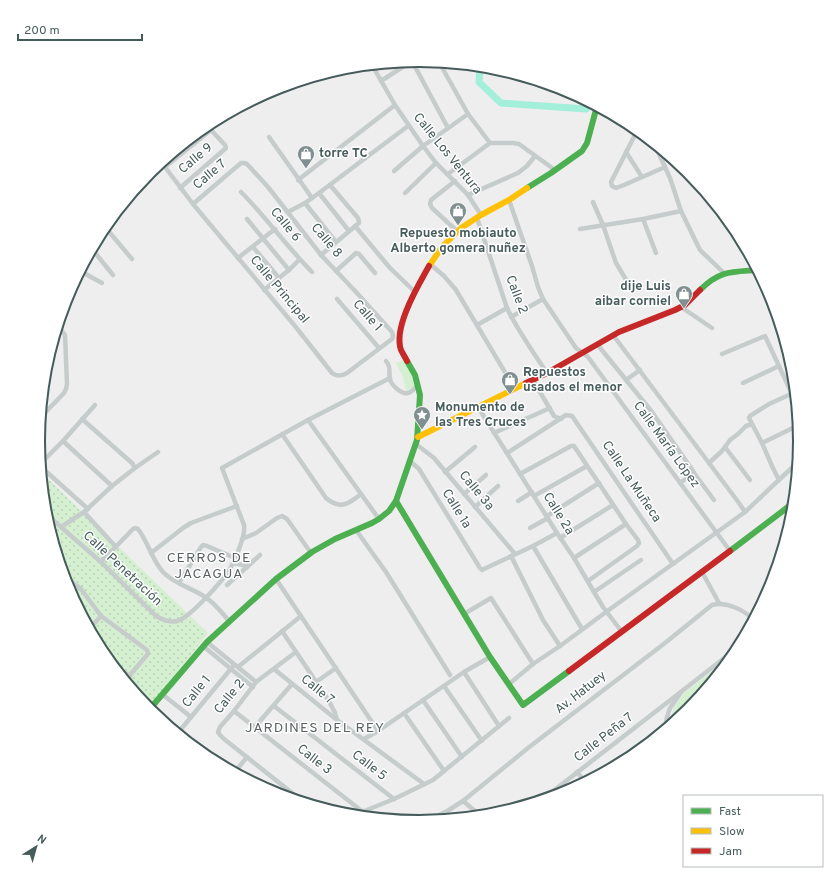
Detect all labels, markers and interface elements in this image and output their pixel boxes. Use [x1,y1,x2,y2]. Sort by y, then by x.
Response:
scale bar [18,16,142,42]
text: 200 m [24,23,60,39]
street label: Calle Los Ventura [409,110,485,198]
street label: Calle 9 [176,140,216,178]
shop icon: torre TC [296,144,316,169]
place label: torre TC [319,146,368,162]
street label: Calle 7 [190,156,230,193]
shop icon: Repuesto mobiauto Alberto gomera nuñez [448,201,468,226]
street label: Calle 6 [266,205,304,245]
street label: Calle 8 [307,221,345,262]
place label: Repuesto mobiauto Alberto gomera nuñez [390,226,526,257]
street label: Calle Principal [246,253,312,327]
street label: Calle 2 [501,273,531,317]
place label: dije Luis aibar corniel [595,279,671,310]
shop icon: dije Luis aibar corniel [674,284,694,309]
street label: Calle 1 [349,297,385,335]
place label: Repuestos usados el menor [523,365,623,396]
shop icon: Repuestos usados el menor [500,370,520,395]
street label: Calle María López [629,399,703,491]
place label: Monumento de las Tres Cruces [435,400,526,431]
place icon: Monumento de las Tres Cruces [412,405,432,430]
street label: Calle La Muñeca [598,438,664,526]
street label: Calle 3a [455,468,497,514]
street label: Calle 1a [438,486,474,532]
street label: Calle 2a [539,490,577,538]
street label: Calle Penetración [79,528,165,610]
district label: CERROS DE JACAGUA [167,550,251,583]
street label: Av. Hatuey [552,668,610,718]
street label: Calle 7 [297,672,337,708]
street label: Calle 1 [179,673,215,711]
street label: Calle 2 [211,676,249,718]
street label: Calle Peña 7 [571,710,637,766]
district label: JARDINES DEL REY [245,720,385,737]
street label: Calle 3 [293,741,335,779]
street label: Calle 5 [348,747,390,785]
legend [683,795,823,867]
text: Fast [719,804,741,820]
text: Slow [719,824,745,840]
north arrow [16,827,56,867]
text: N [34,832,49,848]
text: Jam [719,844,742,860]

